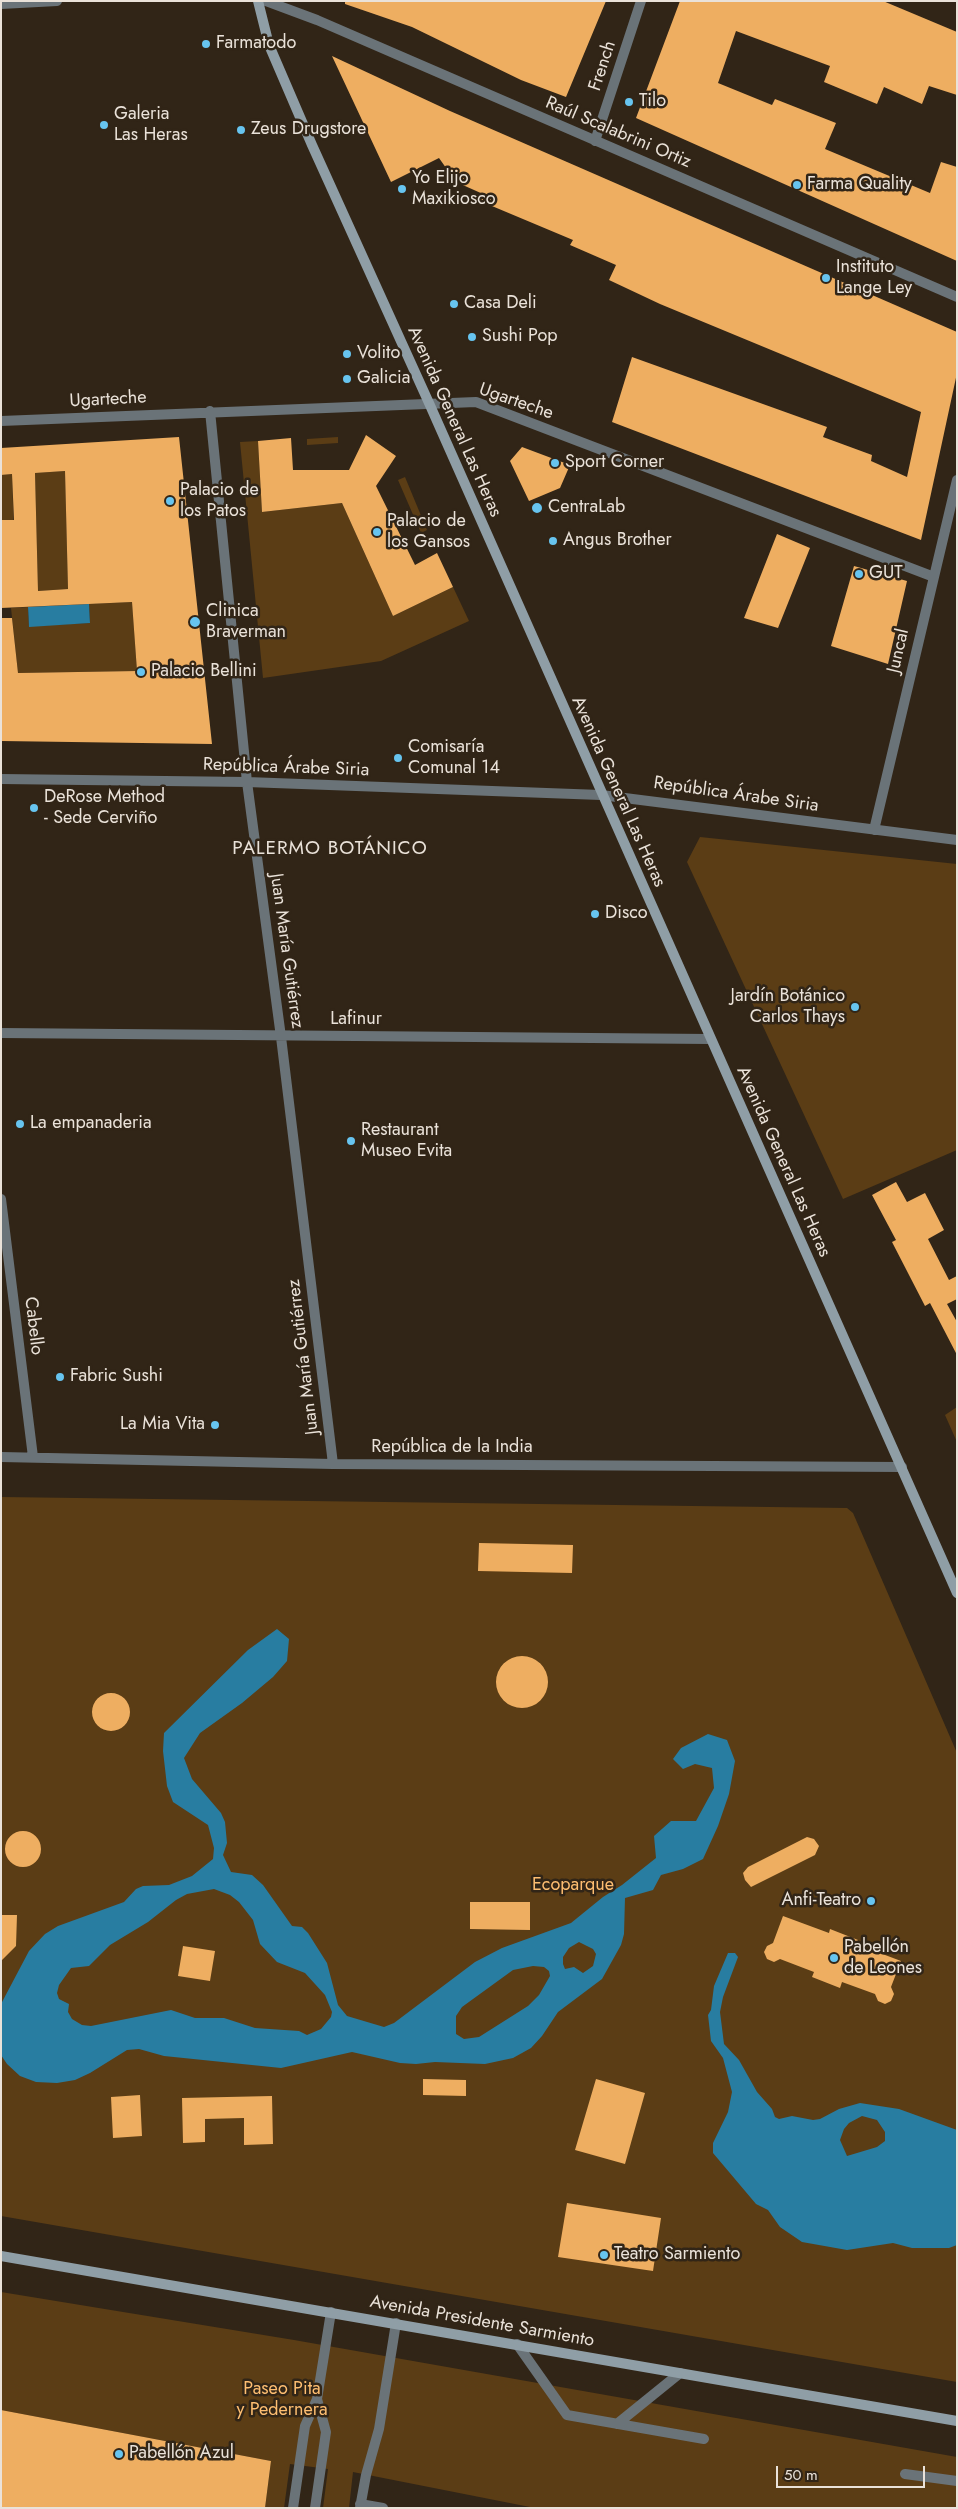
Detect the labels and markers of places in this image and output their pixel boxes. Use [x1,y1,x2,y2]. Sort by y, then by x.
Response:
place label: Farmatodo [216,33,296,55]
marker: Farmatodo [200,38,212,50]
place label: Tilo [639,91,666,113]
marker: Tilo [623,96,635,108]
place label: Galeria Las Heras [114,104,188,146]
marker: Galeria Las Heras [98,119,110,131]
place label: Zeus Drugstore [251,119,366,141]
marker: Zeus Drugstore [235,124,247,136]
place label: Yo Elijo Maxikiosco [412,168,496,210]
place label: Farma Quality [807,174,912,196]
marker: Farma Quality [791,179,803,191]
marker: Yo Elijo Maxikiosco [396,183,408,195]
place label: Instituto Lange Ley [836,257,912,300]
marker: Instituto Lange Ley [820,272,832,284]
place label: Casa Deli [464,293,537,315]
marker: Casa Deli [448,298,460,310]
place label: Sushi Pop [482,326,558,348]
marker: Sushi Pop [466,331,478,343]
place label: Volito [357,343,400,365]
marker: Volito [341,348,353,360]
place label: Galicia [357,368,410,390]
marker: Galicia [341,373,353,385]
place label: Sport Corner [565,452,664,474]
marker: Sport Corner [549,457,561,469]
place label: Palacio de los Patos [180,480,259,522]
marker: Palacio de los Patos [164,495,176,507]
place label: CentraLab [548,497,625,519]
marker: CentraLab [530,501,544,515]
place label: Palacio de los Gansos [387,511,470,554]
marker: Palacio de los Gansos [371,526,383,538]
place label: Angus Brother [563,530,672,552]
marker: Angus Brother [547,535,559,547]
place label: GUT [869,563,903,585]
marker: GUT [853,568,865,580]
place label: Clinica Braverman [206,601,286,644]
marker: Clinica Braverman [188,615,202,629]
place label: Palacio Bellini [151,661,257,683]
marker: Palacio Bellini [135,666,147,678]
place label: Comisaría Comunal 14 [408,737,500,780]
marker: Comisaría Comunal 14 [392,752,404,764]
place label: DeRose Method - Sede Cerviño [44,787,165,830]
marker: DeRose Method - Sede Cerviño [28,802,40,814]
place label: Disco [605,903,648,925]
marker: Disco [589,908,601,920]
place label: Jardín Botánico Carlos Thays [731,986,845,1028]
marker: Jardín Botánico Carlos Thays [849,1001,861,1013]
place label: La empanaderia [30,1113,152,1135]
marker: La empanaderia [14,1118,26,1130]
place label: Restaurant Museo Evita [361,1120,452,1162]
marker: Restaurant Museo Evita [345,1135,357,1147]
place label: Fabric Sushi [70,1366,163,1388]
marker: Fabric Sushi [54,1371,66,1383]
place label: La Mia Vita [120,1414,205,1436]
marker: La Mia Vita [209,1419,221,1431]
place label: Anfi-Teatro [782,1890,861,1912]
marker: Anfi-Teatro [865,1895,877,1907]
place label: Pabellón de Leones [844,1937,922,1980]
marker: Pabellón de Leones [828,1952,840,1964]
place label: Teatro Sarmiento [614,2244,740,2266]
marker: Teatro Sarmiento [598,2249,610,2261]
place label: Pabellón Azul [129,2443,234,2465]
marker: Pabellón Azul [113,2448,125,2460]

